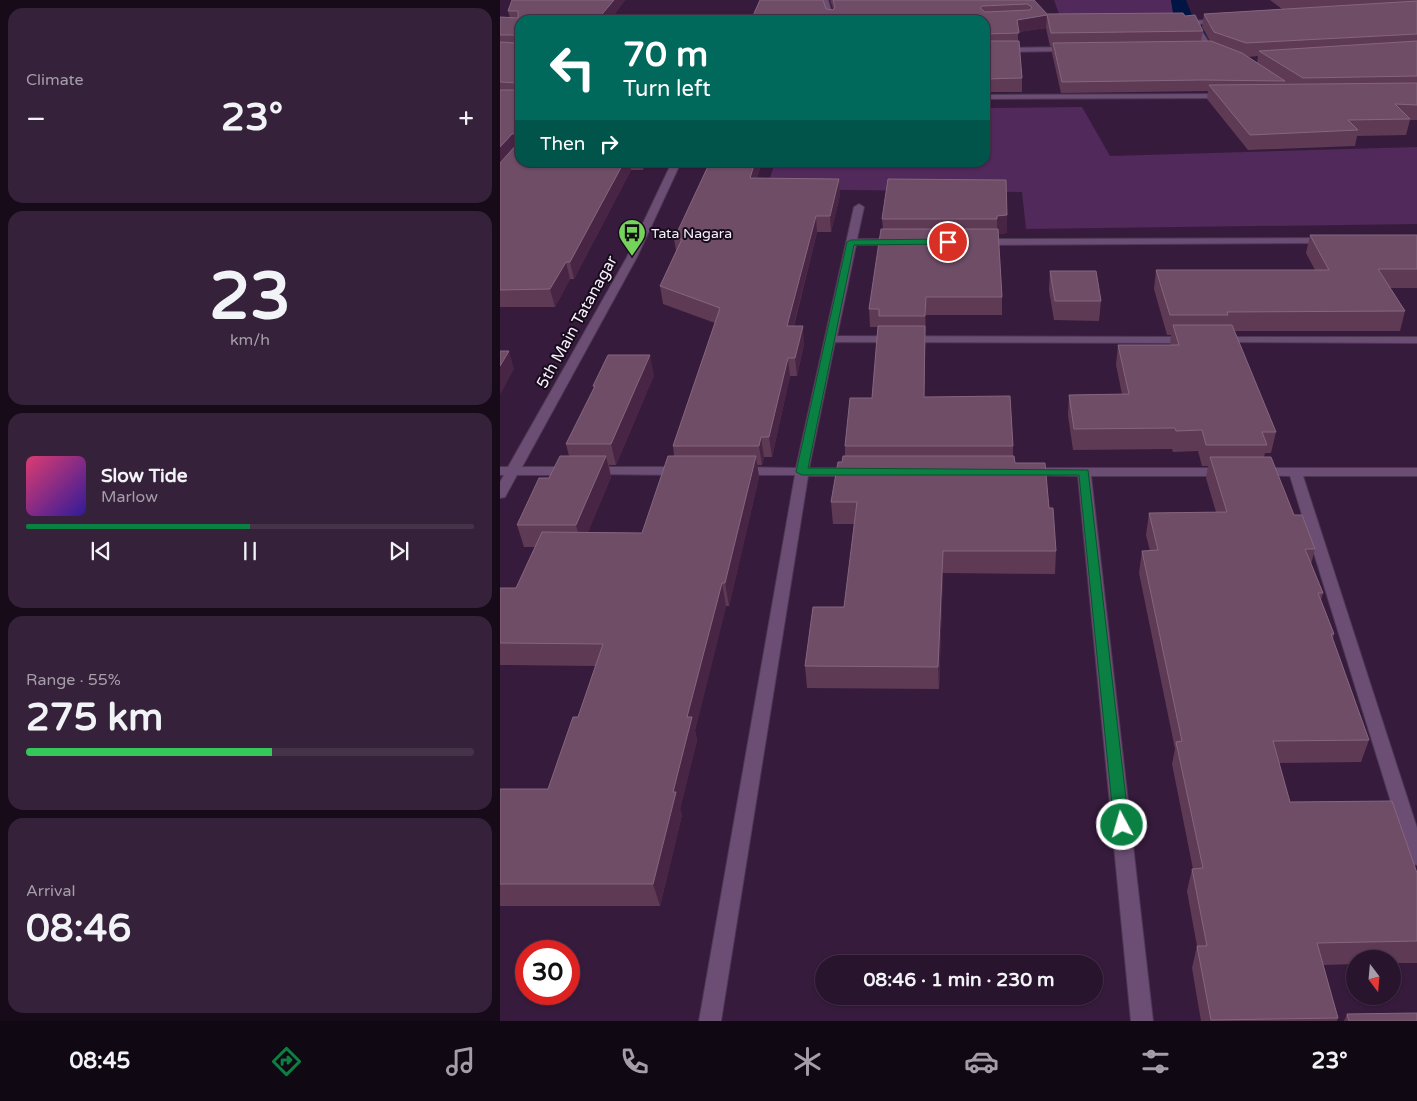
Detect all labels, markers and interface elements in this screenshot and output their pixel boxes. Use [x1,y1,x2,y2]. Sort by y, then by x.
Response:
text: 70 m [623,34,708,76]
icon: left [540,35,605,100]
text: Climate [26,70,84,90]
text: Turn left [623,76,711,102]
text: 23° [221,95,283,141]
text: − [26,102,46,136]
text: + [458,102,474,136]
icon: right [595,130,623,158]
text: Then [540,133,585,155]
bus stop icon: Tata Nagara [617,218,647,257]
pin [927,221,969,263]
place label: Tata Nagara [651,225,732,242]
icon: arrive [934,228,962,256]
street label: 5th Main Tatanagar [532,251,622,392]
text: 23 [209,258,291,337]
text: km/h [230,330,270,350]
text: Slow Tide [101,465,188,487]
text: Marlow [101,487,158,507]
icon: previous [87,537,115,565]
icon: pause [236,537,264,565]
icon: next [385,537,413,565]
text: Range · 55% [26,670,121,690]
text: 275 km [26,695,163,741]
position arrow [1095,798,1147,850]
text: Arrival [26,881,75,901]
text: 08:46 [26,906,131,952]
speed limit sign: 30 [515,940,580,1005]
north arrow [1346,950,1401,1005]
map controls [1346,950,1401,1005]
text: 08:46 · 1 min · 230 m [863,969,1055,991]
icon: directions [269,1044,304,1079]
icon: music [443,1044,478,1079]
icon: phone [617,1044,652,1079]
icon: climate [790,1044,825,1079]
icon: car [964,1044,999,1079]
icon: filters [1138,1044,1173,1079]
text: 08:45 [69,1048,130,1074]
text: 23° [1312,1048,1348,1074]

